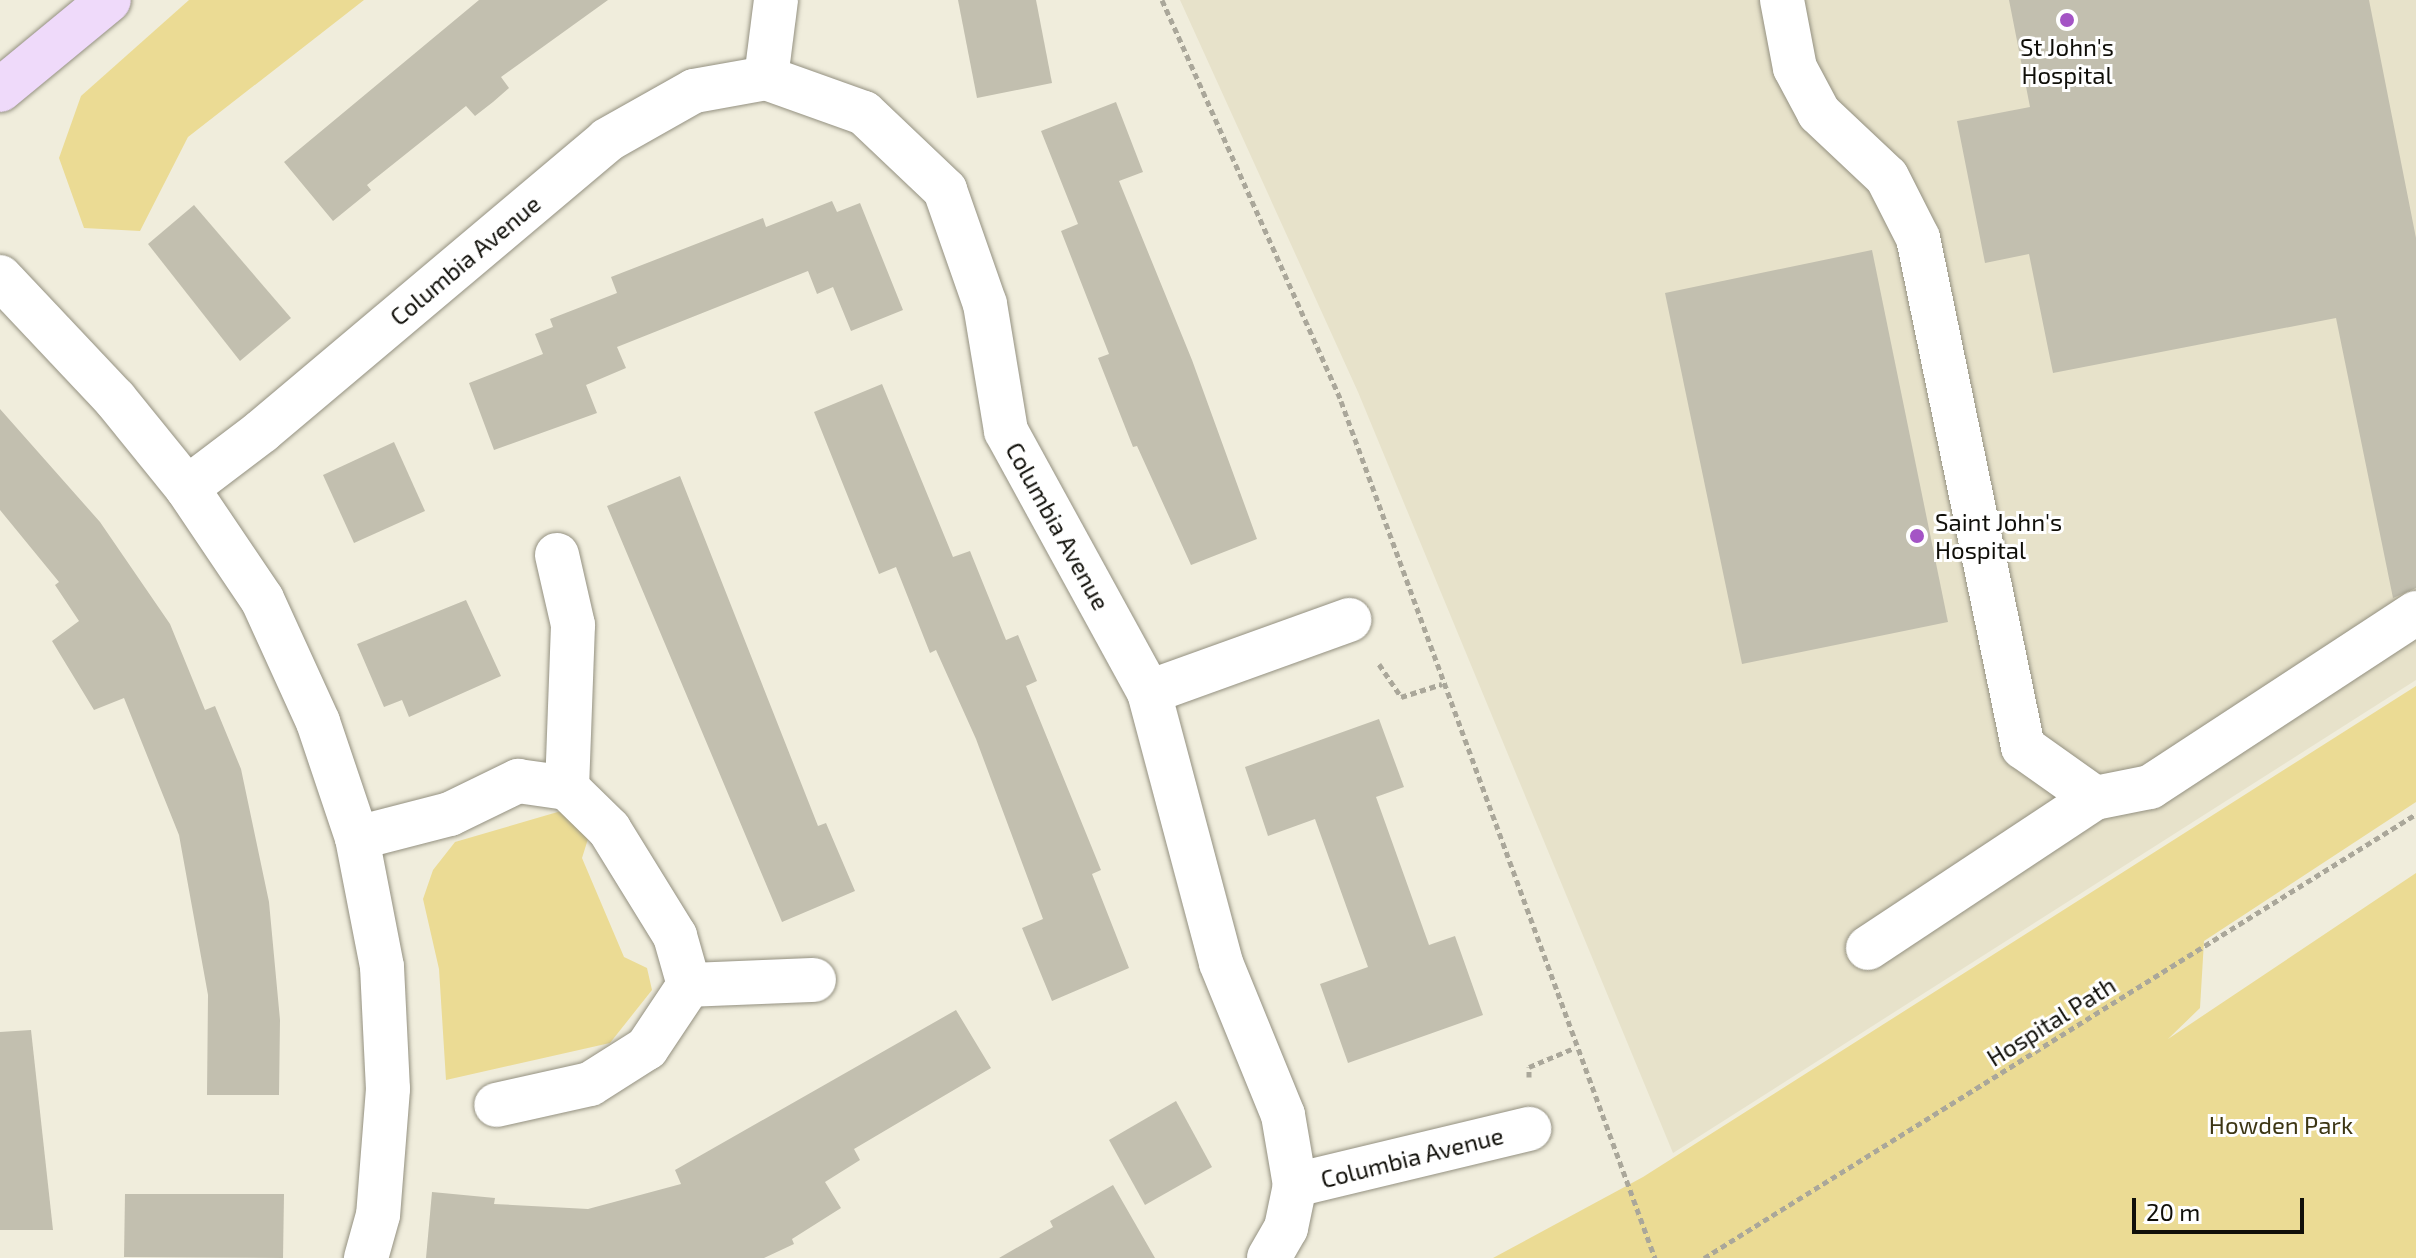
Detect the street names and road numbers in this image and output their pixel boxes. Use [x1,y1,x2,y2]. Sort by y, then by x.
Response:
street label: Columbia Avenue [384,189,546,331]
street label: Columbia Avenue [1000,437,1116,615]
street label: Hospital Path [1981,970,2121,1072]
street label: Columbia Avenue [1317,1120,1507,1194]

